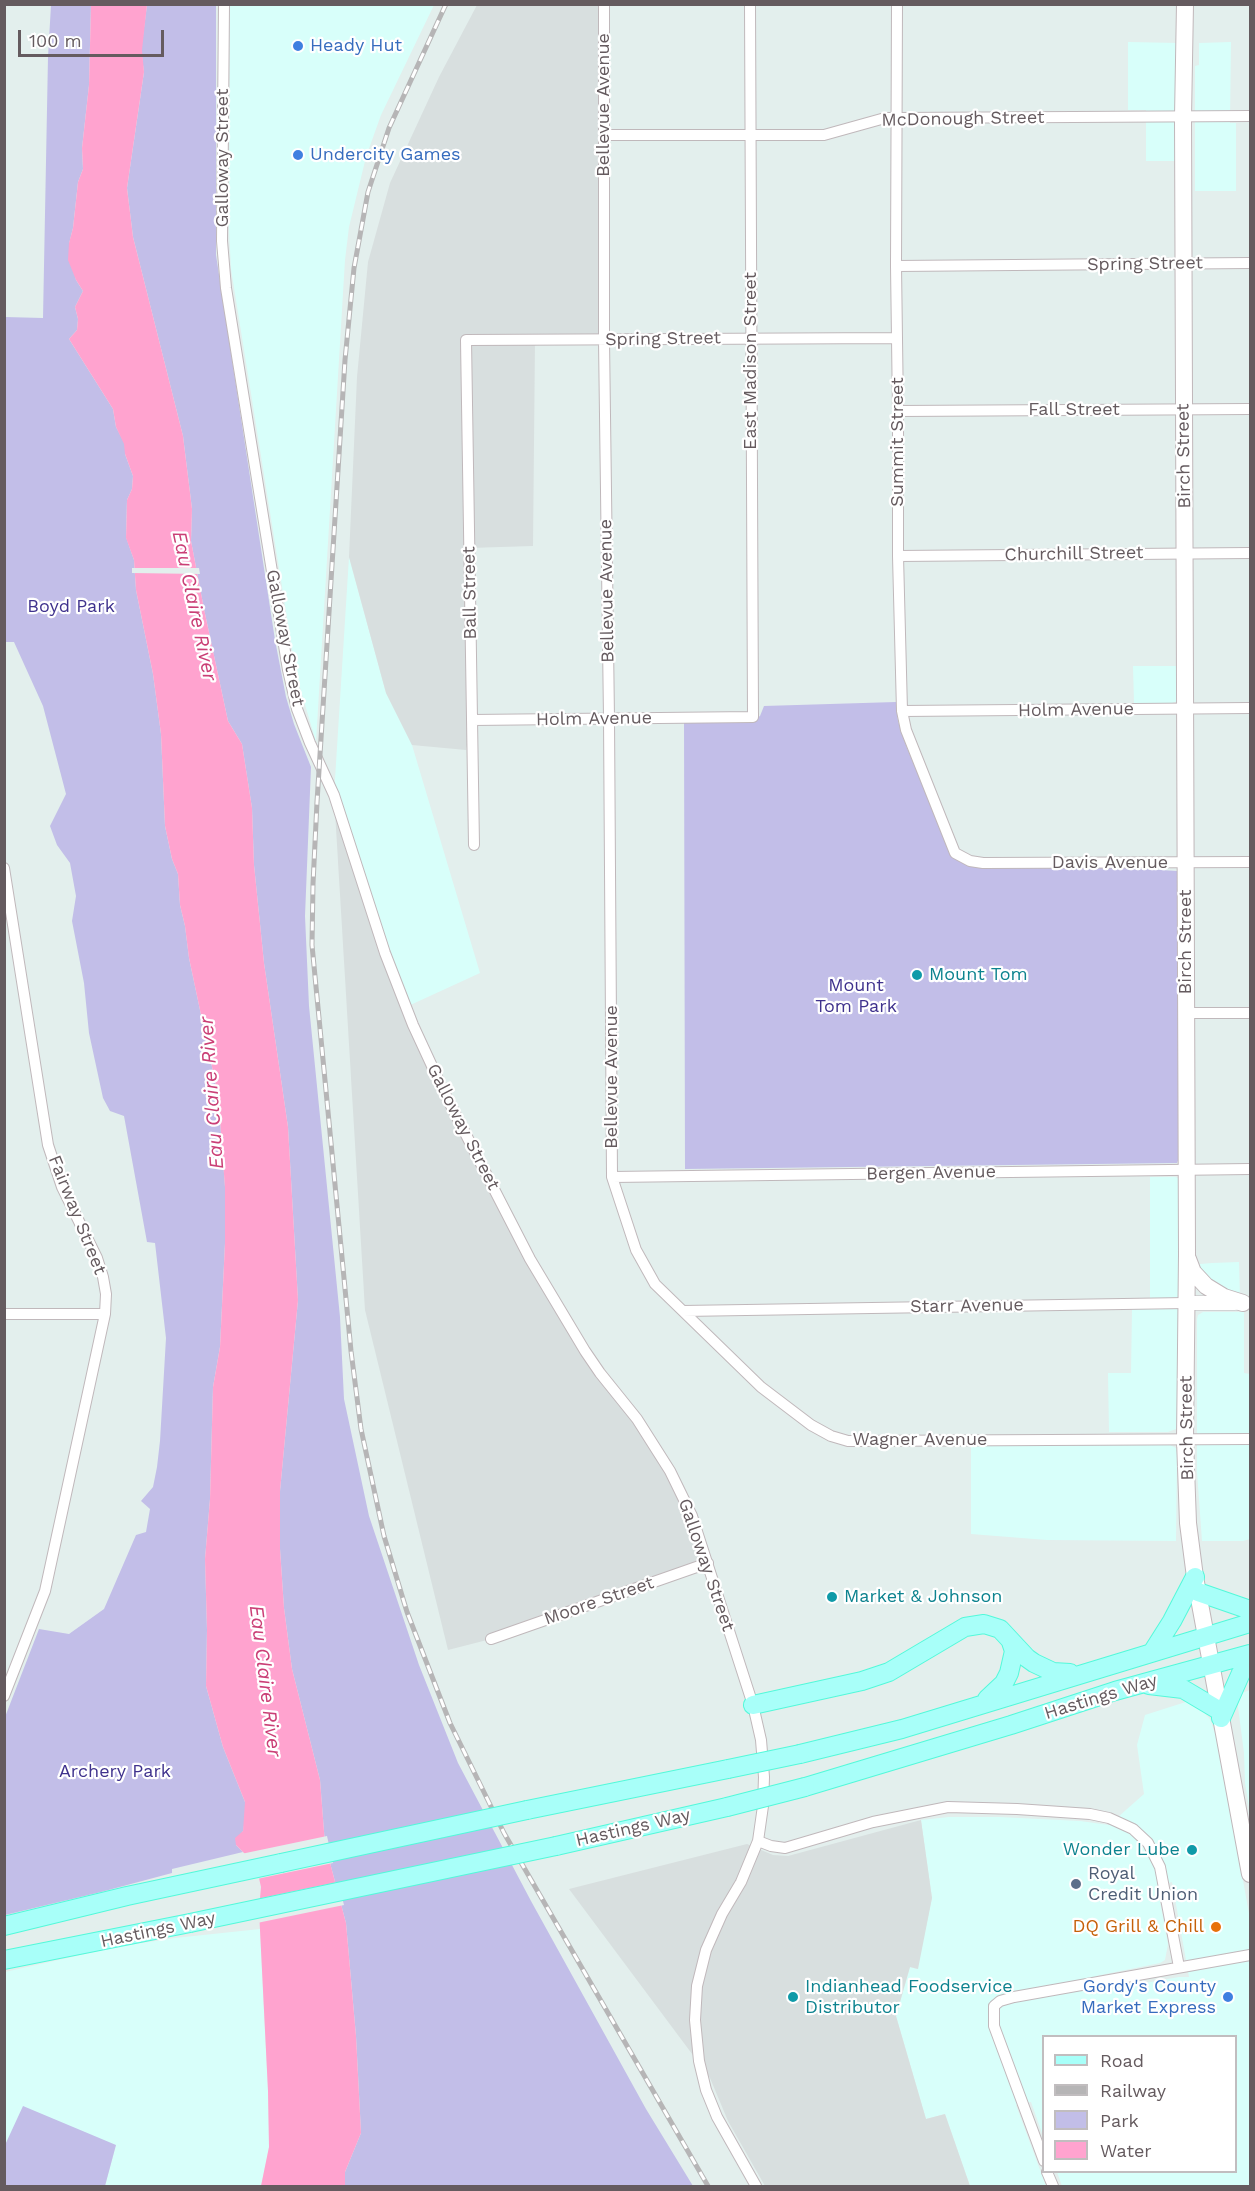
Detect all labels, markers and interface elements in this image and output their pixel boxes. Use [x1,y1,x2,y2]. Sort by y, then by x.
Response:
scale bar [21,18,166,56]
text: 100 m [29,30,82,51]
street label: Bellevue Avenue [593,33,615,177]
place label: Heady Hut [310,35,402,57]
marker: Heady Hut [291,39,305,53]
street label: Galloway Street [212,89,234,227]
street label: McDonough Street [881,107,1045,131]
place label: Undercity Games [310,144,461,166]
marker: Undercity Games [291,148,305,162]
street label: Spring Street [1087,252,1203,276]
street label: East Madison Street [740,272,762,450]
street label: Spring Street [605,327,721,351]
street label: Summit Street [887,377,909,507]
street label: Fall Street [1028,399,1120,421]
street label: Birch Street [1172,403,1196,509]
street label: Bellevue Avenue [595,519,619,663]
water label: Eau Claire River [166,529,222,683]
street label: Churchill Street [1004,542,1144,566]
street label: Ball Street [458,546,482,640]
street label: Galloway Street [261,568,309,708]
park label: Boyd Park [27,596,115,618]
street label: Holm Avenue [1018,698,1134,722]
street label: Holm Avenue [536,707,652,731]
street label: Davis Avenue [1052,852,1168,874]
street label: Birch Street [1175,889,1197,995]
place label: Mount Tom [929,964,1028,986]
marker: Mount Tom [910,968,924,982]
park label: Mount Tom Park [815,975,897,1018]
street label: Bellevue Avenue [601,1005,623,1149]
water label: Eau Claire River [195,1016,229,1170]
street label: Galloway Street [422,1060,504,1194]
street label: Fairway Street [43,1152,111,1278]
street label: Bergen Avenue [866,1161,996,1185]
street label: Starr Avenue [910,1294,1024,1318]
street label: Birch Street [1175,1375,1199,1481]
street label: Wagner Avenue [852,1429,988,1451]
street label: Galloway Street [673,1496,739,1634]
street label: Moore Street [541,1572,657,1630]
place label: Market & Johnson [844,1586,1002,1608]
marker: Market & Johnson [825,1590,839,1604]
water label: Eau Claire River [244,1604,286,1758]
street label: Hastings Way [1042,1670,1160,1724]
park label: Archery Park [59,1761,171,1783]
street label: Hastings Way [574,1804,692,1852]
place label: Wonder Lube [1063,1839,1180,1861]
marker: Wonder Lube [1185,1843,1199,1857]
place label: Royal Credit Union [1088,1863,1198,1906]
marker: Royal Credit Union [1069,1877,1083,1891]
street label: Hastings Way [99,1907,217,1953]
place label: DQ Grill & Chill [1072,1916,1204,1938]
marker: DQ Grill & Chill [1209,1920,1223,1934]
place label: Indianhead Foodservice Distributor [805,1976,1013,2018]
place label: Gordy's County Market Express [1081,1976,1216,2018]
marker: Indianhead Foodservice Distributor [786,1990,800,2004]
marker: Gordy's County Market Express [1221,1990,1235,2004]
legend [1042,2035,1237,2173]
text: Road [1100,2050,1144,2071]
text: Railway [1100,2080,1166,2101]
text: Park [1100,2110,1139,2131]
text: Water [1100,2140,1152,2161]

